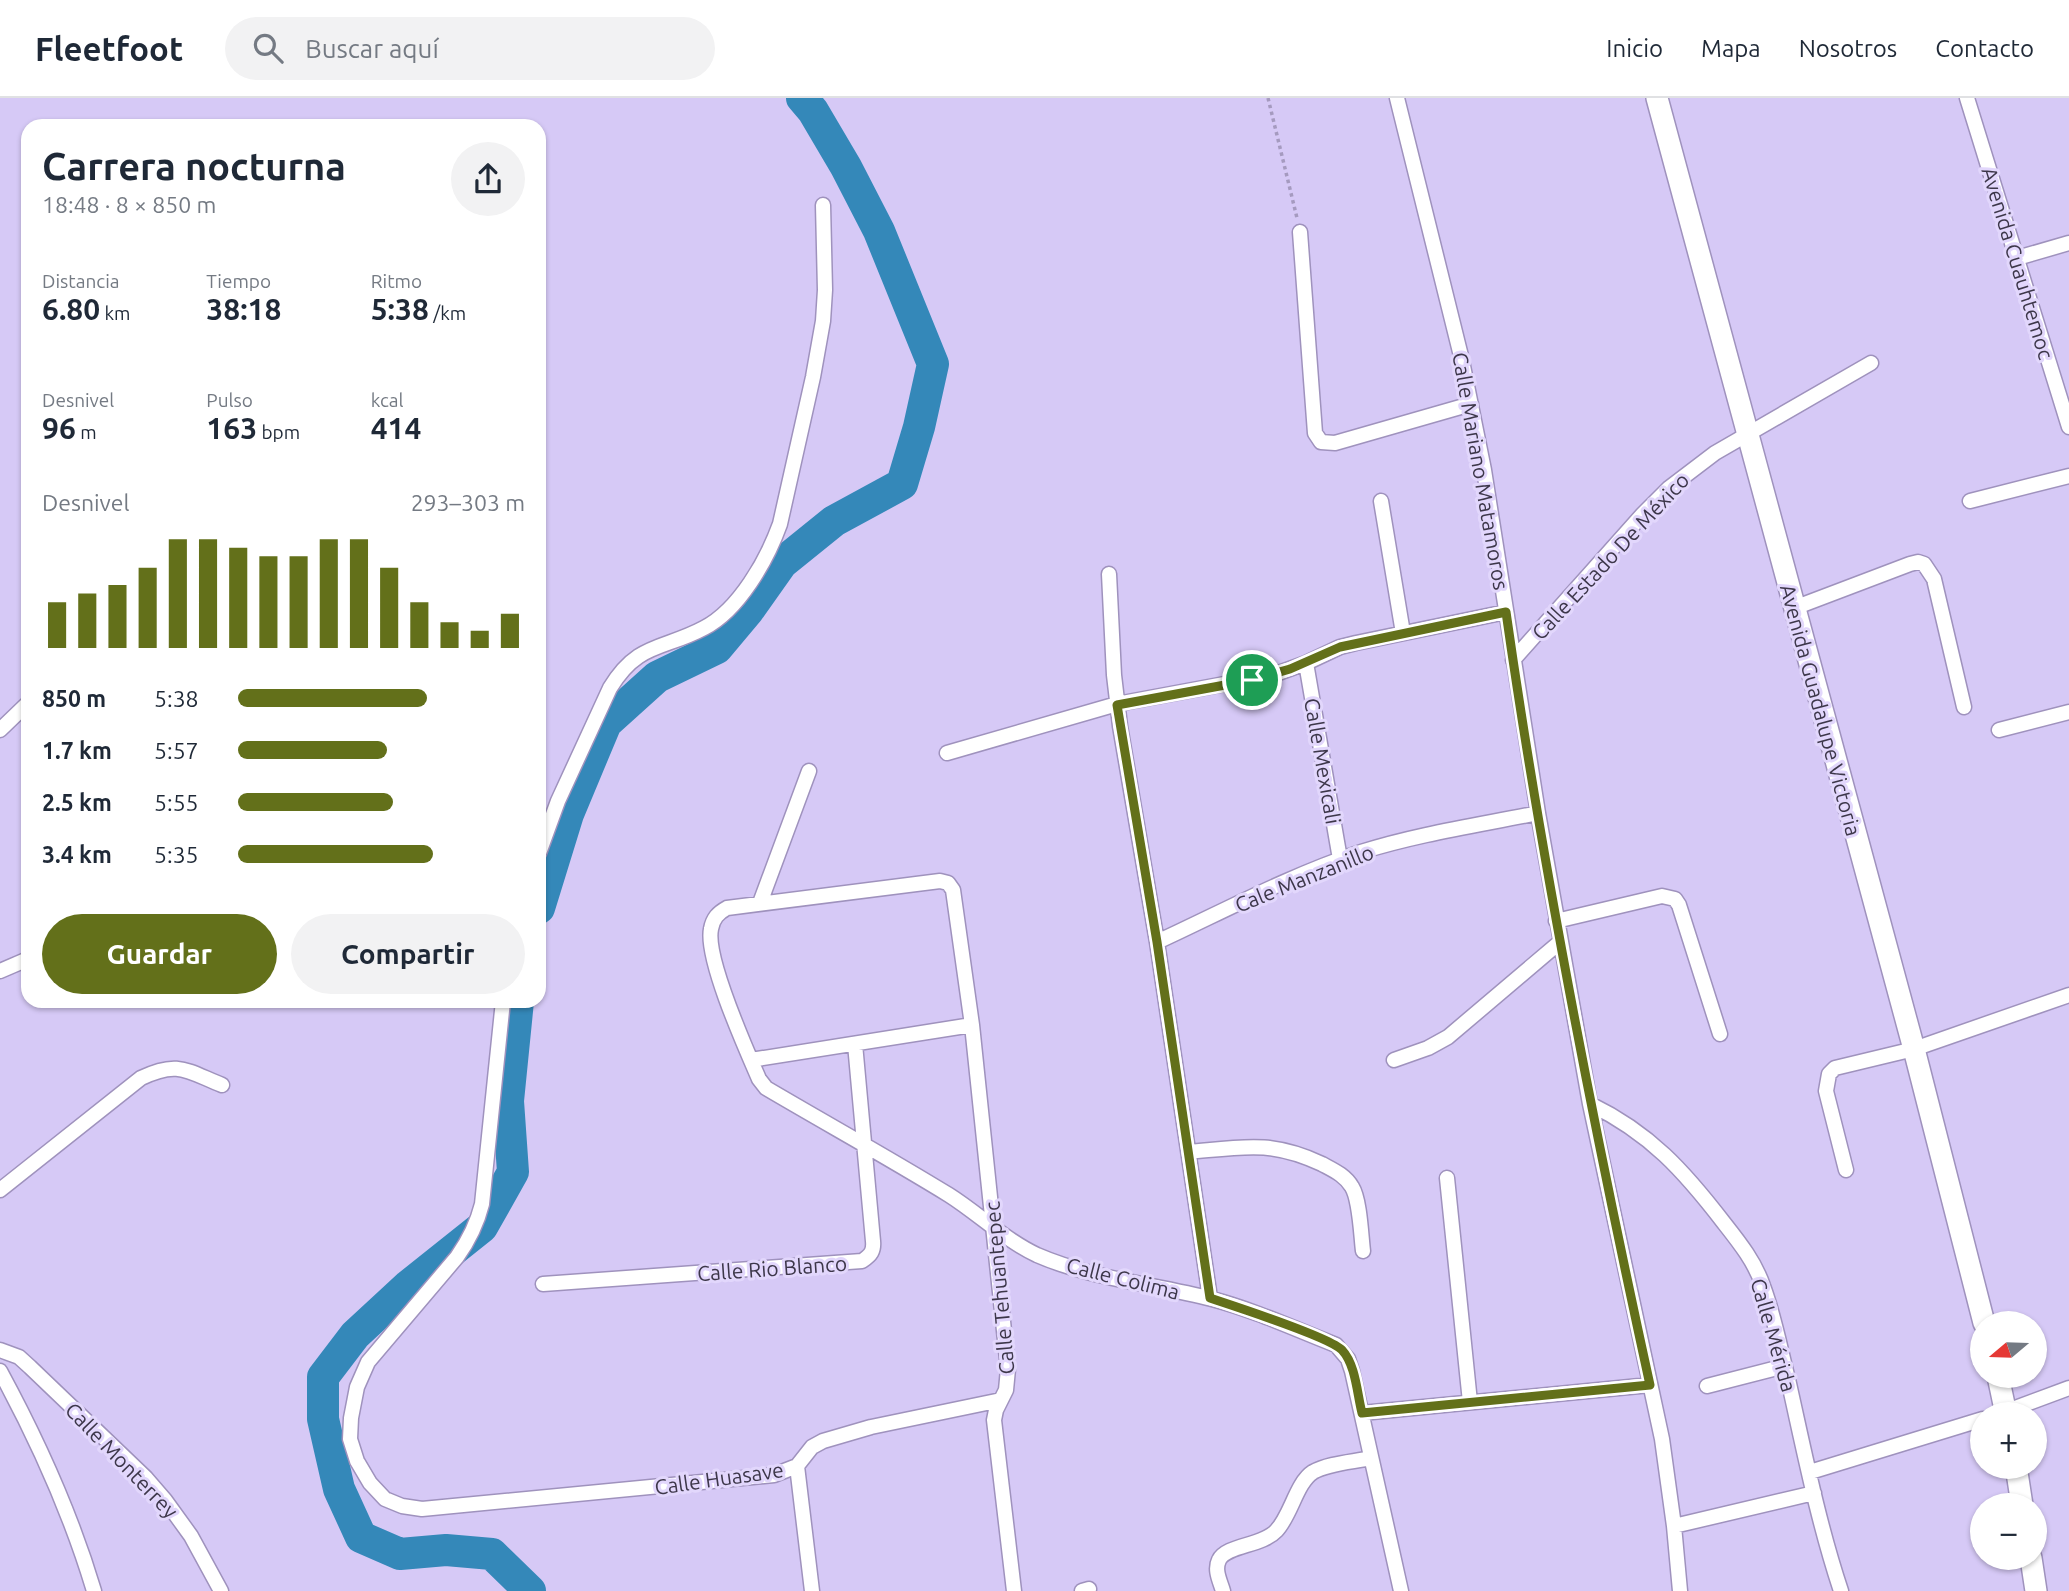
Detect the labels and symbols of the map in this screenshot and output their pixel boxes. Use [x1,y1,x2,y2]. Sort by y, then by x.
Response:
street label: Avenida Cuauhtemoc [1977,164,2059,362]
street label: Calle Mariano Matamoros [1448,350,1514,592]
street label: Calle Estado De México [1526,468,1694,644]
street label: Avenida Guadalupe Victoria [1776,582,1866,838]
pin [1222,650,1282,710]
street label: Calle Mexicali [1300,696,1346,826]
street label: Cale Manzanillo [1231,839,1377,917]
street label: Calle Tehuantepec [979,1200,1019,1376]
street label: Calle Rio Blanco [696,1251,848,1285]
street label: Calle Colima [1064,1252,1182,1304]
street label: Calle Mérida [1746,1275,1802,1395]
north arrow [1970,1311,2048,1388]
street label: Calle Monterrey [61,1397,183,1523]
street label: Calle Huasave [653,1457,785,1499]

